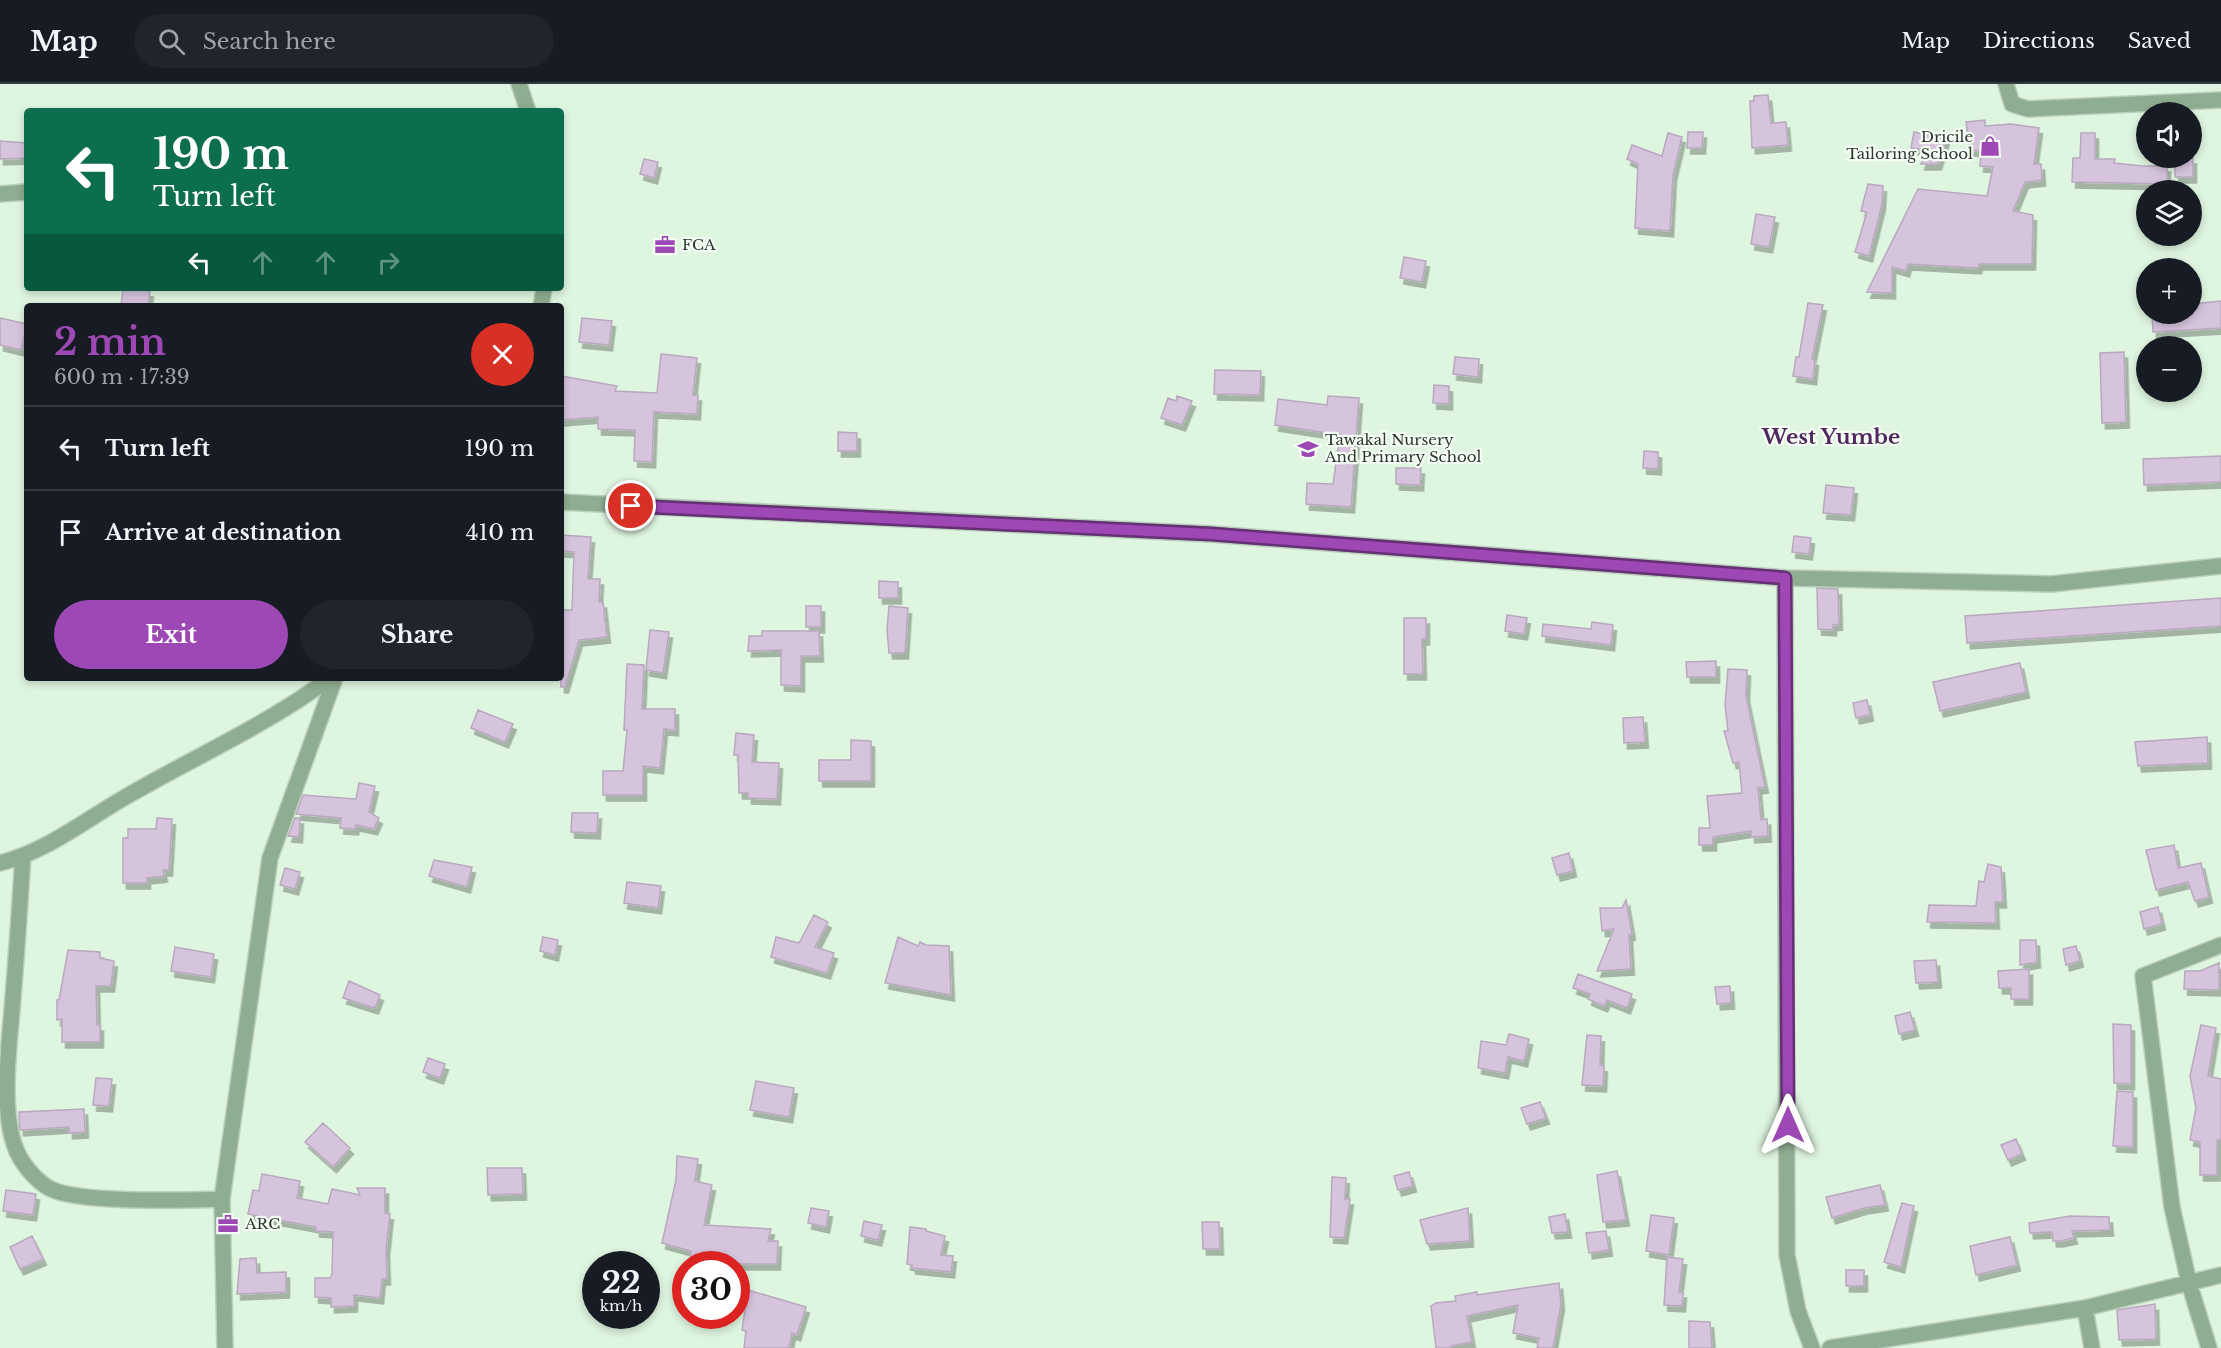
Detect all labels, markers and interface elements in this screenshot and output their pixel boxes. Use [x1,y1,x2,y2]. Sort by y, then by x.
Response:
search box [134,14,554,68]
text: Map [30,24,98,59]
icon: search [155,25,188,58]
text: Search here [203,28,336,55]
text: Map [1901,28,1950,54]
text: Directions [1983,28,2095,54]
text: Saved [2128,28,2191,54]
map controls [2136,102,2202,402]
button: sound [2136,102,2202,168]
place label: Dricile Tailoring School [1846,127,1973,163]
text: 190 m [153,128,289,180]
icon: left [54,132,132,210]
shop icon: Dricile Tailoring School [1978,134,2002,158]
text: Turn left [153,180,276,213]
button: layers [2136,180,2202,246]
office icon: FCA [653,233,677,257]
place label: FCA [682,235,716,254]
icon: left [183,246,216,279]
icon: ahead [246,246,279,279]
icon: ahead [309,246,342,279]
icon: right [372,246,405,279]
button: + [2136,258,2202,324]
text: 2 min [54,320,166,365]
button: close [471,323,534,386]
button: − [2136,336,2202,402]
text: 600 m · 17:39 [54,365,190,389]
district label: West Yumbe [1761,424,1900,450]
place label: Tawakal Nursery And Primary School [1324,430,1482,466]
icon: left [54,432,87,465]
text: Turn left [105,435,210,462]
text: 190 m [464,435,534,462]
school or university icon: Tawakal Nursery And Primary School [1296,437,1320,461]
pin [605,480,656,531]
icon: arrive [614,489,647,522]
icon: arrive [54,516,87,549]
text: Arrive at destination [105,519,342,546]
text: 410 m [466,519,534,546]
button: Exit [54,600,288,669]
button: Share [300,600,534,669]
position arrow [1756,1093,1820,1157]
office icon: ARC [216,1212,240,1236]
place label: ARC [244,1214,280,1233]
speed limit sign: 30 [672,1251,750,1329]
text: 22 [601,1264,641,1301]
text: km/h [600,1296,642,1315]

